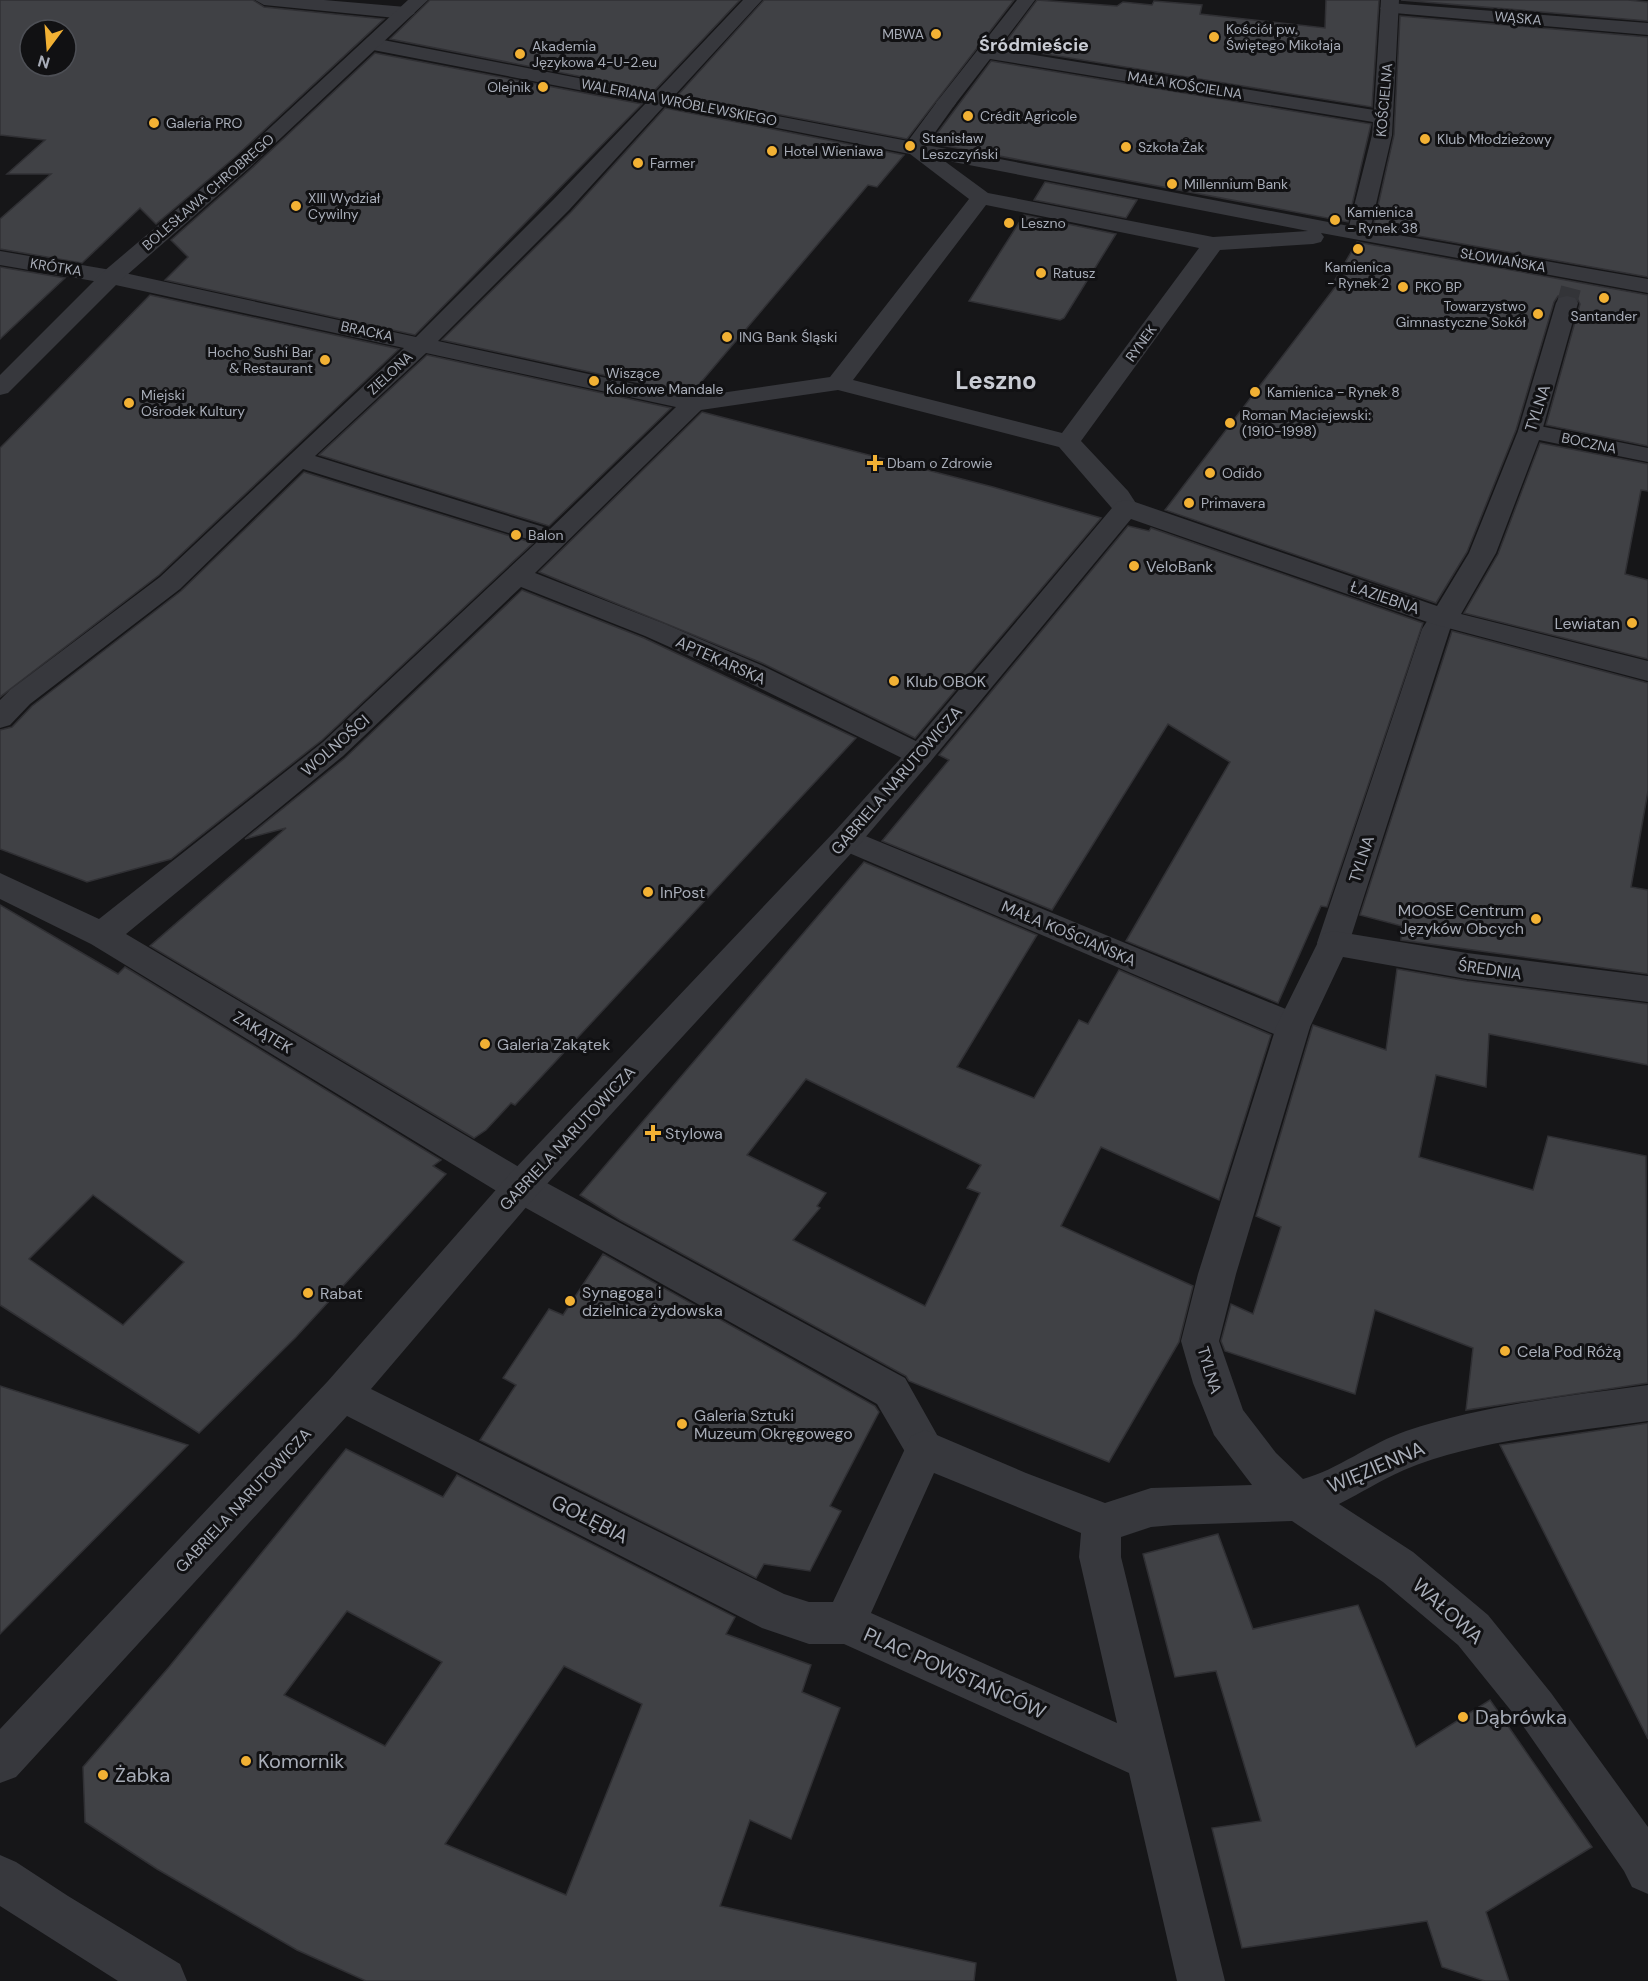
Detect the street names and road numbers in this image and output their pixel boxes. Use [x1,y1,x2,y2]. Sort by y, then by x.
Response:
street label: WĄSKA [1494,7,1542,29]
street label: KOŚCIELNA [1372,62,1396,138]
street label: MAŁA KOŚCIELNA [1126,67,1244,103]
street label: WALERIANA WRÓBLEWSKIEGO [579,74,779,130]
street label: BOLESŁAWA CHROBREGO [138,130,278,254]
street label: SŁOWIAŃSKA [1459,244,1547,276]
street label: KRÓTKA [29,254,83,280]
street label: BRACKA [339,317,395,345]
street label: RYNEK [1121,321,1161,365]
street label: ZIELONA [364,348,416,398]
street label: TYLNA [1520,382,1555,434]
street label: BOCZNA [1560,428,1618,458]
street label: ŁAZIEBNA [1347,576,1423,619]
street label: APTEKARSKA [672,631,770,690]
street label: GABRIELA NARUTOWICZA [826,701,967,859]
street label: WOLNOŚCI [297,710,374,781]
street label: TYLNA [1344,833,1379,885]
street label: MAŁA KOŚCIAŃSKA [998,896,1140,971]
street label: ŚREDNIA [1457,955,1524,984]
street label: ZAKĄTEK [229,1007,296,1058]
street label: GABRIELA NARUTOWICZA [495,1061,640,1215]
street label: TYLNA [1192,1344,1227,1397]
street label: GABRIELA NARUTOWICZA [171,1423,316,1577]
street label: WIĘZIENNA [1323,1435,1429,1499]
street label: GOŁĘBIA [547,1489,633,1549]
street label: WAŁOWA [1407,1572,1489,1650]
street label: PLAC POWSTAŃCÓW [860,1621,1050,1725]

